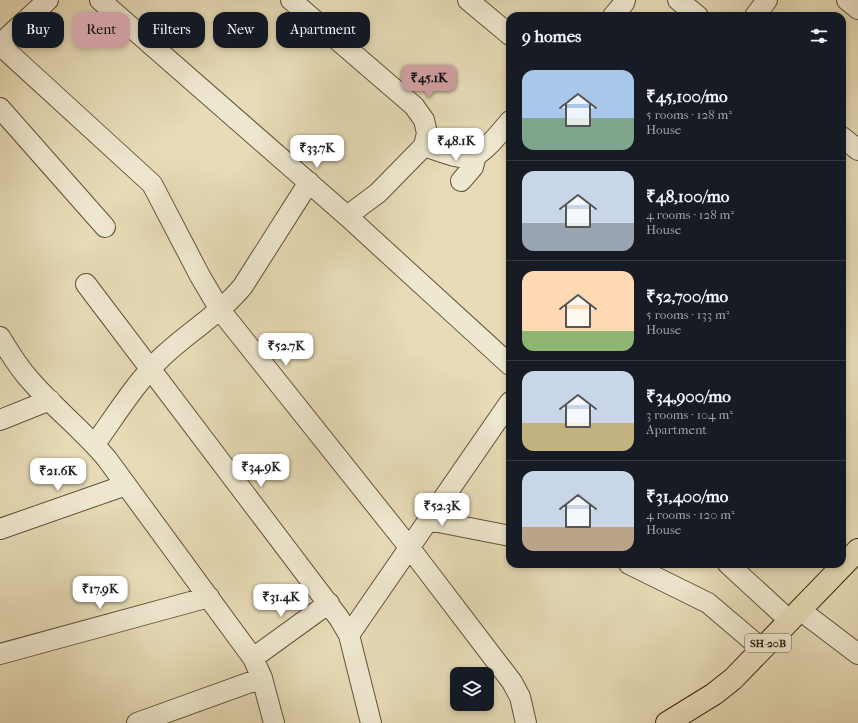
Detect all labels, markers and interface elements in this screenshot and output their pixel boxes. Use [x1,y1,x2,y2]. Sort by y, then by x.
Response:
chip: Buy [12,12,64,48]
chip: Rent [72,12,130,48]
chip: Filters [138,12,205,48]
chip: New [213,12,268,48]
chip: Apartment [276,12,370,48]
icon: filters [808,25,830,47]
text: 9 homes [522,26,581,46]
pin: ₹45.1K [396,65,462,99]
text: ₹45.1K [411,70,447,85]
icon: home [554,86,602,134]
text: ₹45,100/mo [646,86,728,106]
text: 5 rooms · 128 m² [646,107,732,122]
text: House [646,122,681,137]
pin: ₹48.1K [423,128,489,162]
text: ₹48.1K [437,133,475,148]
pin: ₹33.7K [284,135,350,169]
text: ₹33.7K [299,140,335,155]
text: ₹48,100/mo [646,186,729,206]
icon: home [554,187,602,235]
text: 4 rooms · 128 m² [646,207,734,222]
text: House [646,222,681,237]
text: ₹52,700/mo [646,286,728,306]
icon: home [554,287,602,335]
text: 5 rooms · 133 m² [646,307,729,322]
text: House [646,322,681,337]
pin: ₹52.7K [253,333,319,367]
text: ₹52.7K [267,338,305,353]
text: ₹34,900/mo [646,386,731,406]
icon: home [554,387,602,435]
text: 3 rooms · 104 m² [646,407,733,422]
text: Apartment [646,422,707,437]
pin: ₹34.9K [228,454,294,488]
pin: ₹21.6K [25,458,91,492]
text: ₹34.9K [241,459,281,474]
text: ₹21.6K [39,463,77,478]
text: ₹31,400/mo [646,486,728,506]
icon: home [554,487,602,535]
pin: ₹52.3K [409,493,475,527]
text: ₹52.3K [423,498,461,513]
text: 4 rooms · 120 m² [646,507,735,522]
text: House [646,522,681,537]
pin: ₹17.9K [67,576,133,610]
text: ₹17.9K [82,581,118,596]
pin: ₹31.4K [248,584,314,618]
text: ₹31.4K [262,589,300,604]
road number: SH-20B [745,634,791,652]
map controls [450,667,494,711]
button: layers [450,667,494,711]

